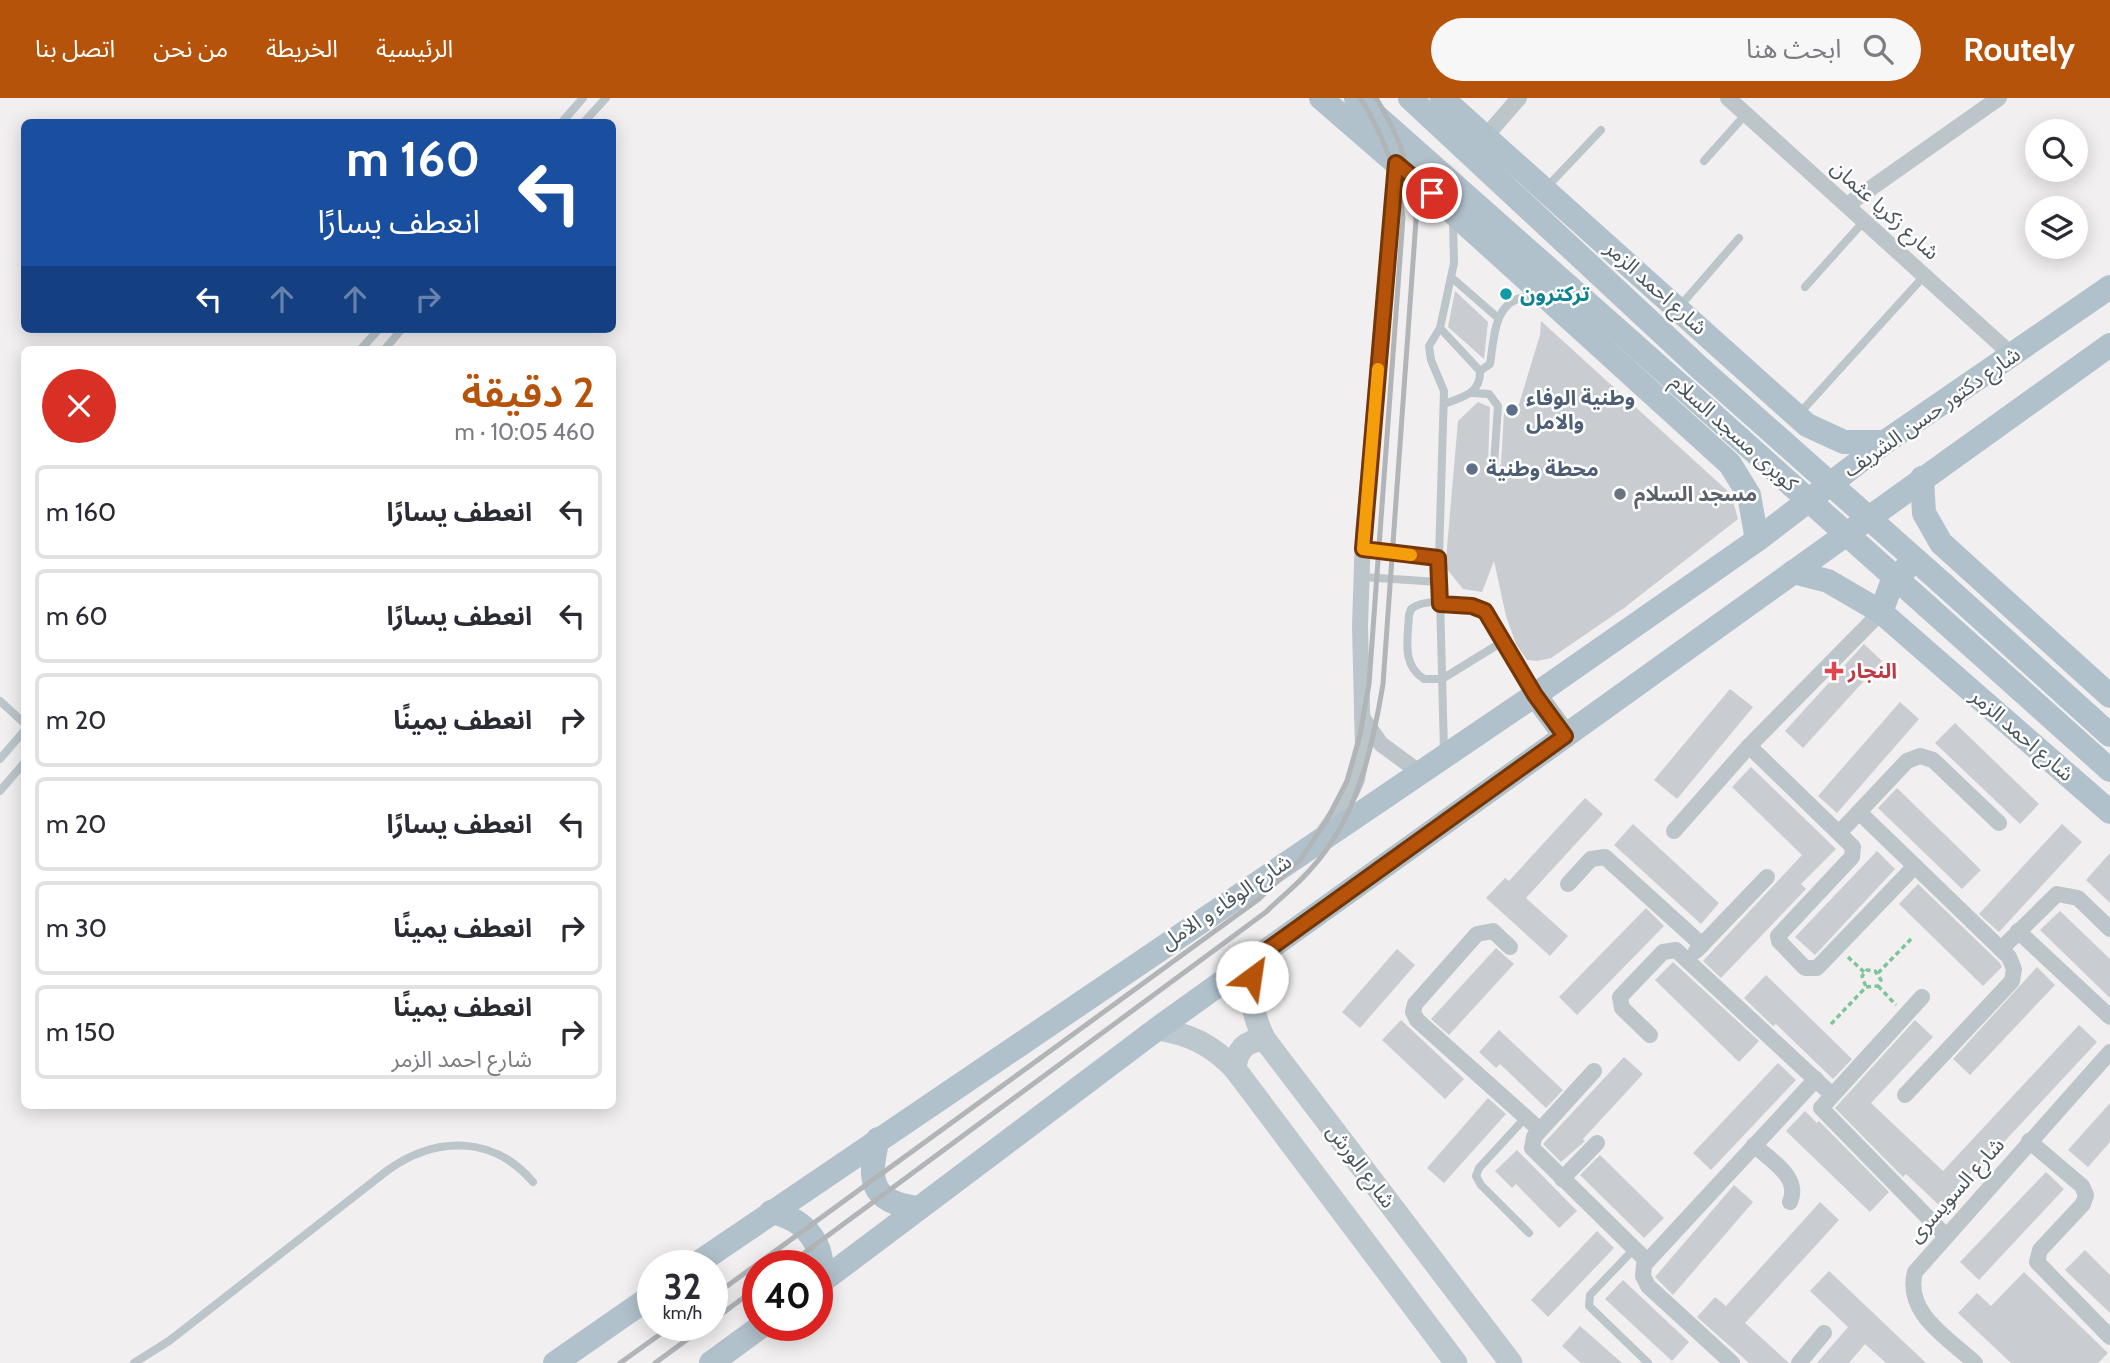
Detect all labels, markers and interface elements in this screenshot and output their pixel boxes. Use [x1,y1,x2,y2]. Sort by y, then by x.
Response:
search box [1431,18,1921,81]
text: Routely [1963,29,2075,69]
icon: search [1859,30,1897,68]
text: ابحث هنا [1746,33,1841,65]
text: اتصل بنا [35,34,115,63]
text: من نحن [153,34,228,63]
text: الخريطة [266,34,338,63]
text: الرئيسية [376,34,453,63]
map controls [2025,119,2088,259]
button: search [2025,119,2088,182]
text: 160 m [346,129,480,188]
icon: left [504,147,595,238]
street label: شارع زكريا عثمان [1824,154,1945,267]
pin [1402,163,1462,223]
icon: arrive [1413,174,1451,212]
button: layers [2025,196,2088,259]
text: انعطف يسارًا [317,202,480,241]
street label: شارع احمد الزمر [1598,235,1712,342]
icon: left [190,280,228,318]
icon: ahead [263,280,301,318]
icon: ahead [336,280,374,318]
icon: right [409,280,447,318]
place label: تركترون [1520,281,1590,306]
marker: تركترون [1498,286,1514,302]
street label: شارع دكتور حسن الشريف [1838,341,2027,485]
text: 2 دقيقة [462,366,595,418]
button: close [42,369,116,443]
street label: كوبرى مسجد السلام [1665,369,1803,497]
place label: وطنية الوفاء والامل [1526,385,1635,434]
marker: وطنية الوفاء والامل [1504,402,1520,418]
text: 460 m · 10:05 [455,418,595,446]
place label: محطة وطنية [1486,456,1599,481]
marker: محطة وطنية [1464,461,1480,477]
place label: مسجد السلام [1634,481,1757,507]
marker: مسجد السلام [1612,486,1628,502]
icon: left [553,493,591,531]
text: 160 m [46,496,116,528]
text: انعطف يسارًا [386,496,532,528]
icon: left [553,597,591,635]
text: 60 m [46,600,108,632]
text: انعطف يسارًا [386,600,532,632]
place label: النجار [1847,658,1897,683]
marker: النجار [1826,663,1842,679]
street label: شارع احمد الزمر [1963,682,2079,788]
icon: right [553,701,591,739]
text: 20 m [46,704,106,736]
text: انعطف يمينًا [393,704,532,736]
icon: left [553,805,591,843]
text: 20 m [46,808,106,840]
text: انعطف يسارًا [386,808,532,840]
street label: شارع الوفاء و الامل [1155,849,1298,957]
icon: right [553,909,591,947]
text: 30 m [46,912,107,944]
text: انعطف يمينًا [393,912,532,944]
position arrow [1215,940,1289,1014]
text: انعطف يمينًا [393,991,532,1023]
icon: right [553,1013,591,1051]
text: 150 m [46,1016,115,1048]
text: شارع احمد الزمر [391,1045,532,1073]
street label: شارع الورش [1319,1119,1401,1214]
street label: شارع السويسرى [1902,1132,2011,1249]
speed limit sign: 40 [742,1250,833,1341]
text: 32 [664,1265,701,1308]
text: km/h [663,1302,702,1324]

